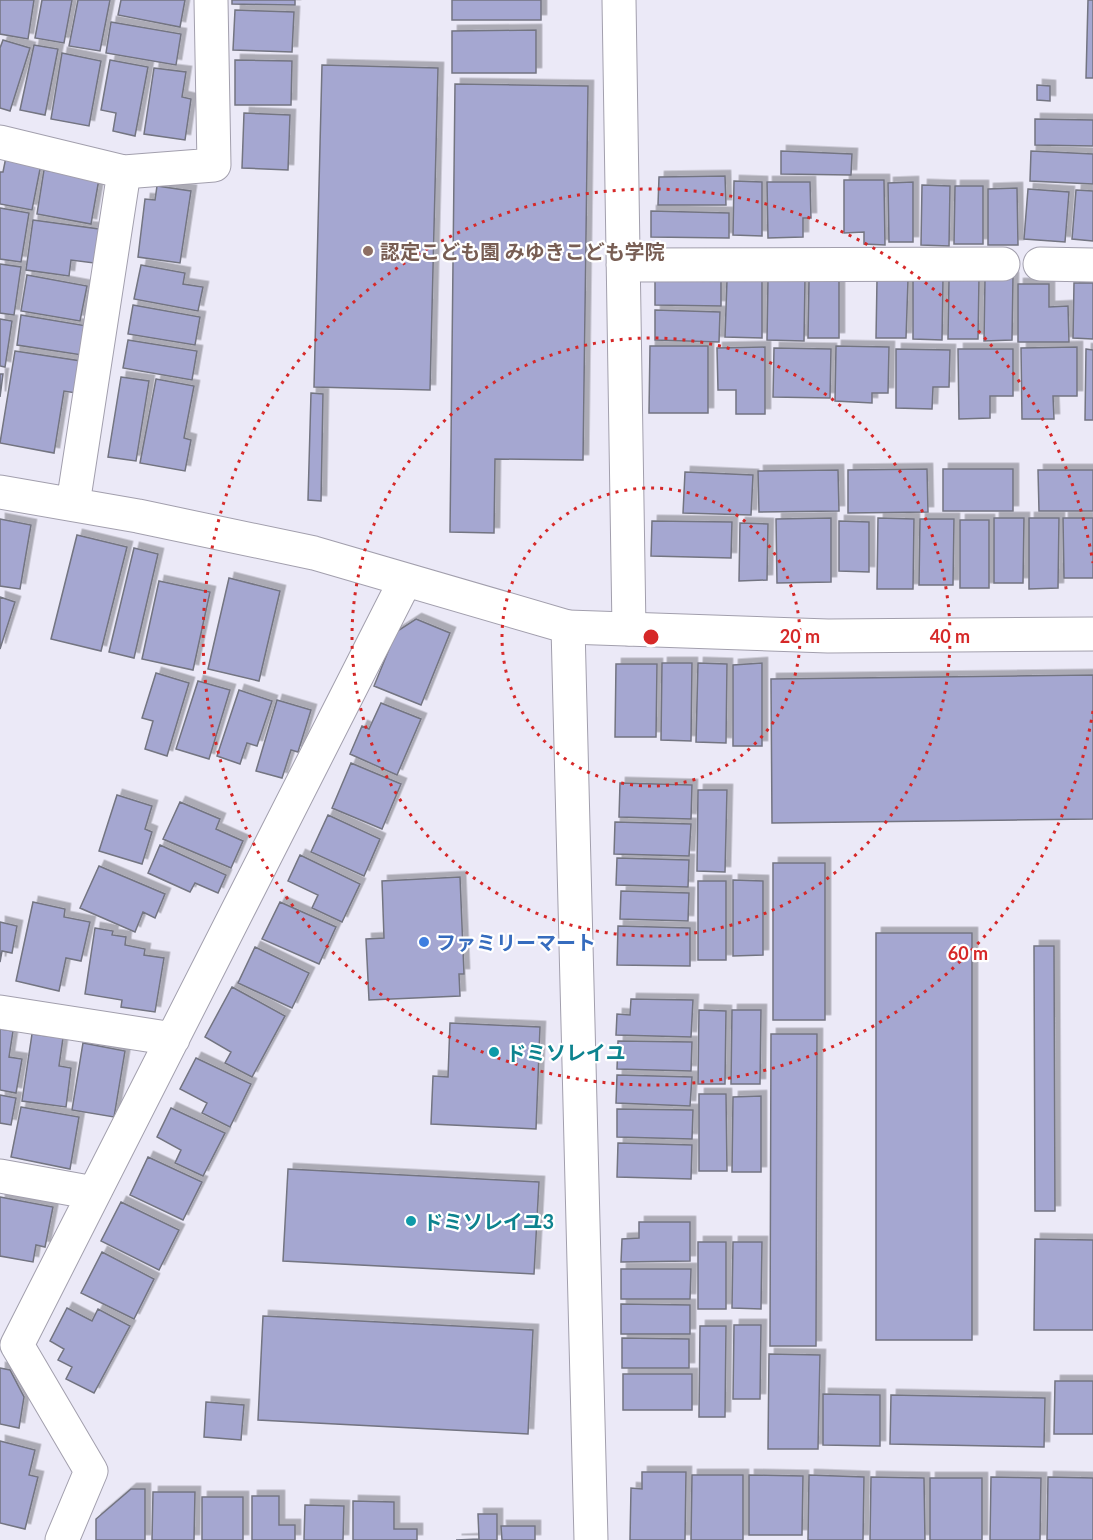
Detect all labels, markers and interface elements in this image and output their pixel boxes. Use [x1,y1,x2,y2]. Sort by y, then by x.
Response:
place label: 認定こども園 みゆきこども学院 [380,239,665,263]
marker: 認定こども園 みゆきこども学院 [361,244,375,258]
text: 20 m [780,625,820,647]
text: 40 m [930,625,970,647]
centre of rings [641,627,661,647]
place label: ファミリーマート [436,930,596,954]
marker: ファミリーマート [417,935,431,949]
text: 60 m [948,942,988,964]
place label: ドミソレイユ [506,1040,626,1064]
marker: ドミソレイユ [487,1045,501,1059]
place label: ドミソレイユ3 [423,1209,554,1233]
marker: ドミソレイユ3 [404,1214,418,1228]

